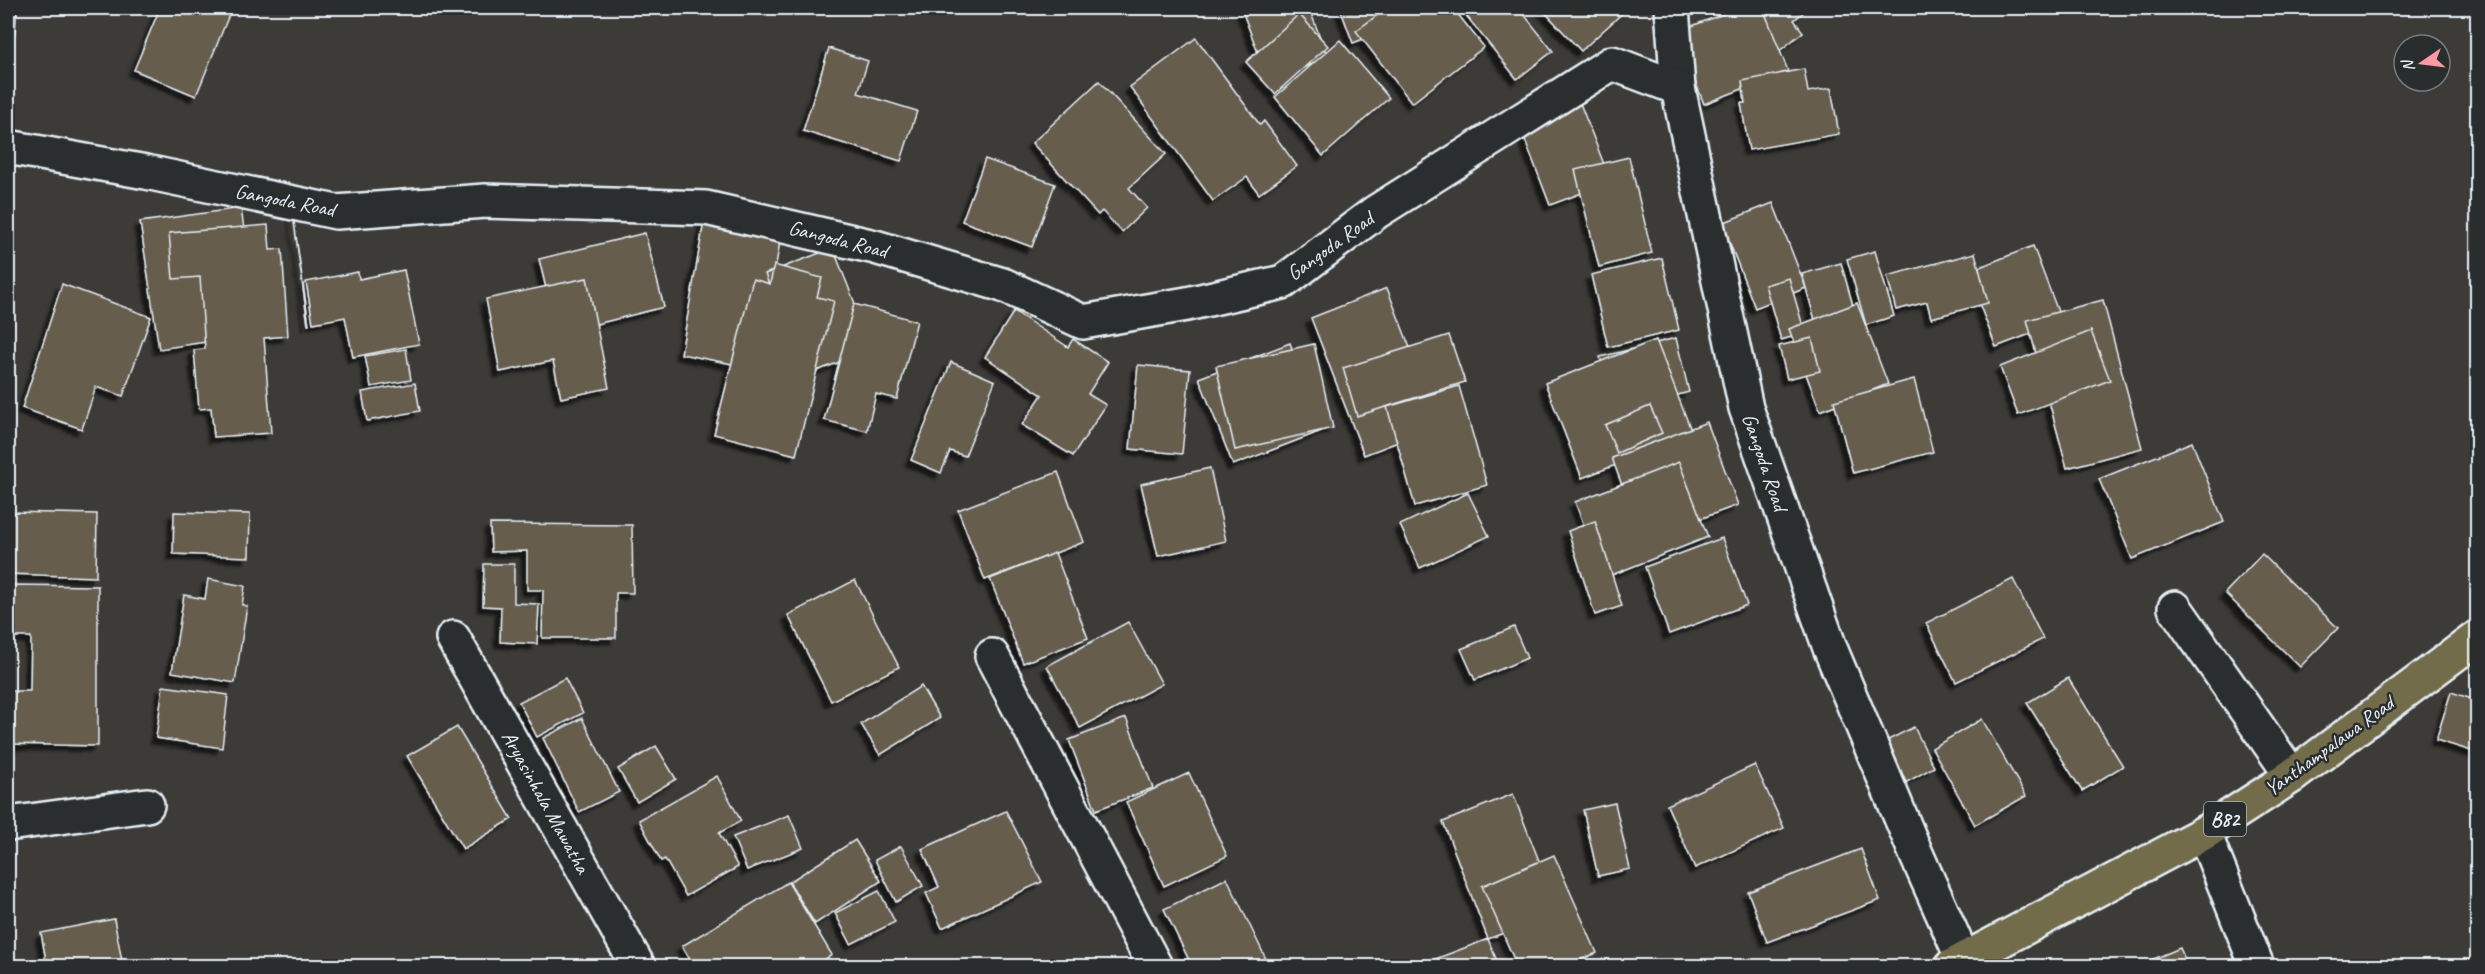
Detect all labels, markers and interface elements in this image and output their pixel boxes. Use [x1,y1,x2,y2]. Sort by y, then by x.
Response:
north arrow [2392,33,2452,93]
text: N [2397,56,2419,74]
street label: Gangoda Road [233,178,341,223]
street label: Gangoda Road [1282,204,1381,286]
street label: Gangoda Road [786,214,894,265]
street label: Gangoda Road [1736,410,1795,517]
street label: Yanthampalawa Road [2259,688,2402,802]
street label: Aryasinhala Mawatha [496,726,597,880]
road number: B82 [2204,802,2246,836]

